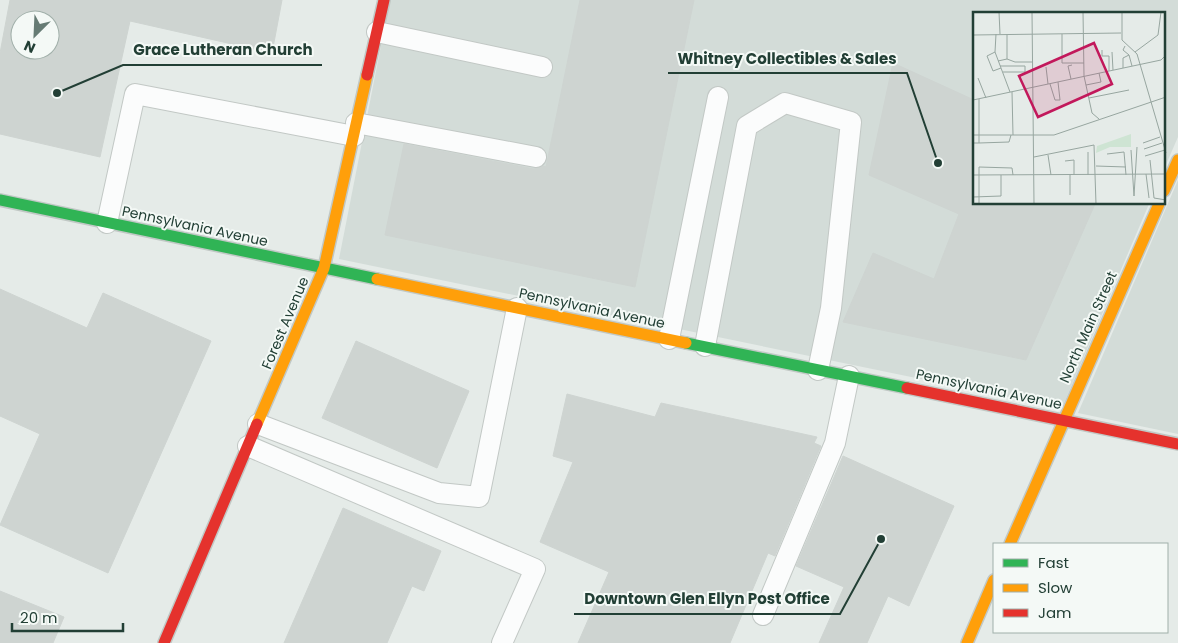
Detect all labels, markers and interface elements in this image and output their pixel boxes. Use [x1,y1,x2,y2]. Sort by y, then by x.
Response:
north arrow [10,10,60,60]
inset map [973,12,1166,205]
callout: Grace Lutheran Church [123,35,322,65]
text: N [21,36,39,58]
text: Grace Lutheran Church [133,39,313,60]
callout: Whitney Collectibles & Sales [668,43,907,73]
text: Whitney Collectibles & Sales [677,48,897,69]
street label: Pennsylvania Avenue [120,201,270,251]
street label: North Main Street [1054,268,1122,386]
street label: Forest Avenue [257,273,314,372]
street label: Pennsylvania Avenue [517,283,667,333]
street label: Pennsylvania Avenue [914,364,1064,414]
legend [993,543,1168,633]
text: Fast [1038,552,1069,573]
text: Slow [1038,577,1073,598]
callout: Downtown Glen Ellyn Post Office [574,584,840,614]
text: Downtown Glen Ellyn Post Office [584,588,830,609]
scale bar [12,600,124,632]
text: Jam [1038,602,1072,623]
text: 20 m [20,607,58,628]

